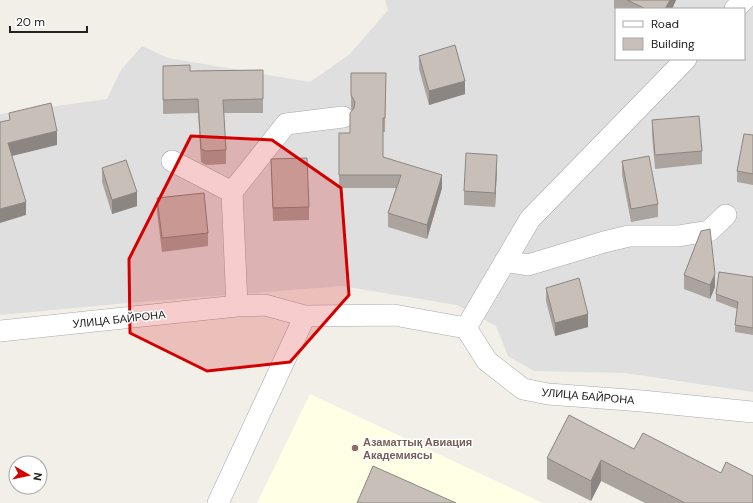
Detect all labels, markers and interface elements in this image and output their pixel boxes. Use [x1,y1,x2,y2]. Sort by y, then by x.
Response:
scale bar [10,8,87,34]
legend [615,8,745,60]
text: 20 m [16,14,45,30]
text: Road [651,16,679,32]
text: Building [651,36,695,52]
street label: УЛИЦА БАЙРОНА [72,307,167,331]
street label: УЛИЦА БАЙРОНА [541,385,636,407]
place label: Азаматтық Авиация Академиясы [363,435,472,462]
marker: Азаматтық Авиация Академиясы [350,443,360,453]
north arrow [8,455,48,495]
text: N [30,472,45,482]

